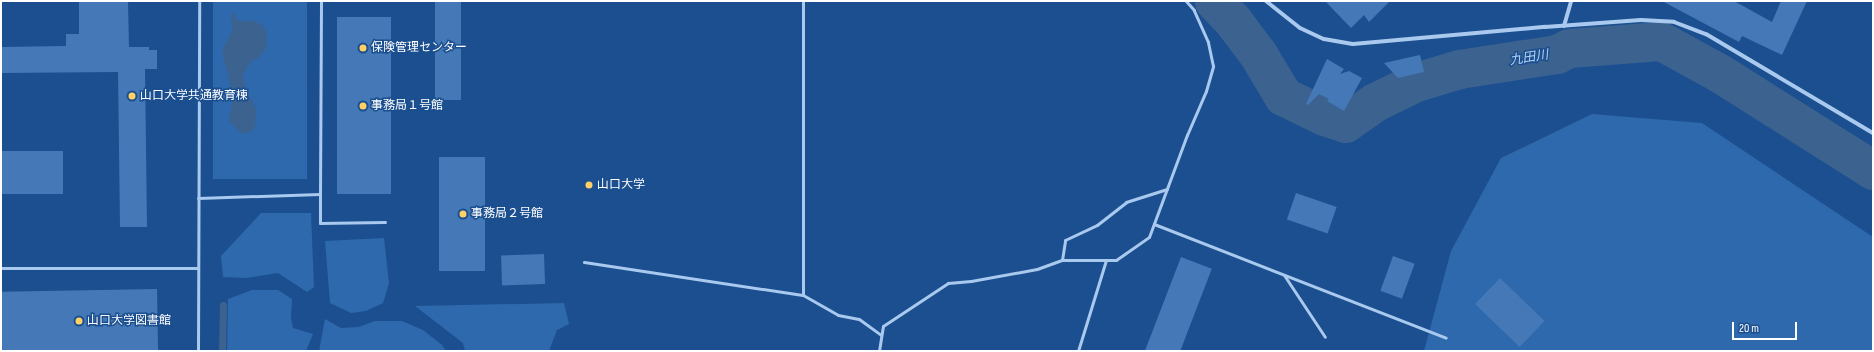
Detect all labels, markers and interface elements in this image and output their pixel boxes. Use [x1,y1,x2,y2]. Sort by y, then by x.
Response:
place label: 保険管理センター [371,41,467,55]
marker: 保険管理センター [358,43,368,53]
water label: 九田川 [1509,47,1549,69]
place label: 山口大学共通教育棟 [140,89,248,103]
marker: 山口大学共通教育棟 [127,91,137,101]
place label: 事務局１号館 [371,99,443,113]
marker: 事務局１号館 [358,101,368,111]
place label: 山口大学 [597,178,645,192]
marker: 山口大学 [584,180,594,190]
place label: 事務局２号館 [471,207,543,221]
marker: 事務局２号館 [458,209,468,219]
place label: 山口大学図書館 [87,314,171,328]
scale bar [1734,314,1799,340]
marker: 山口大学図書館 [74,316,84,326]
text: 20 m [1739,321,1759,336]

